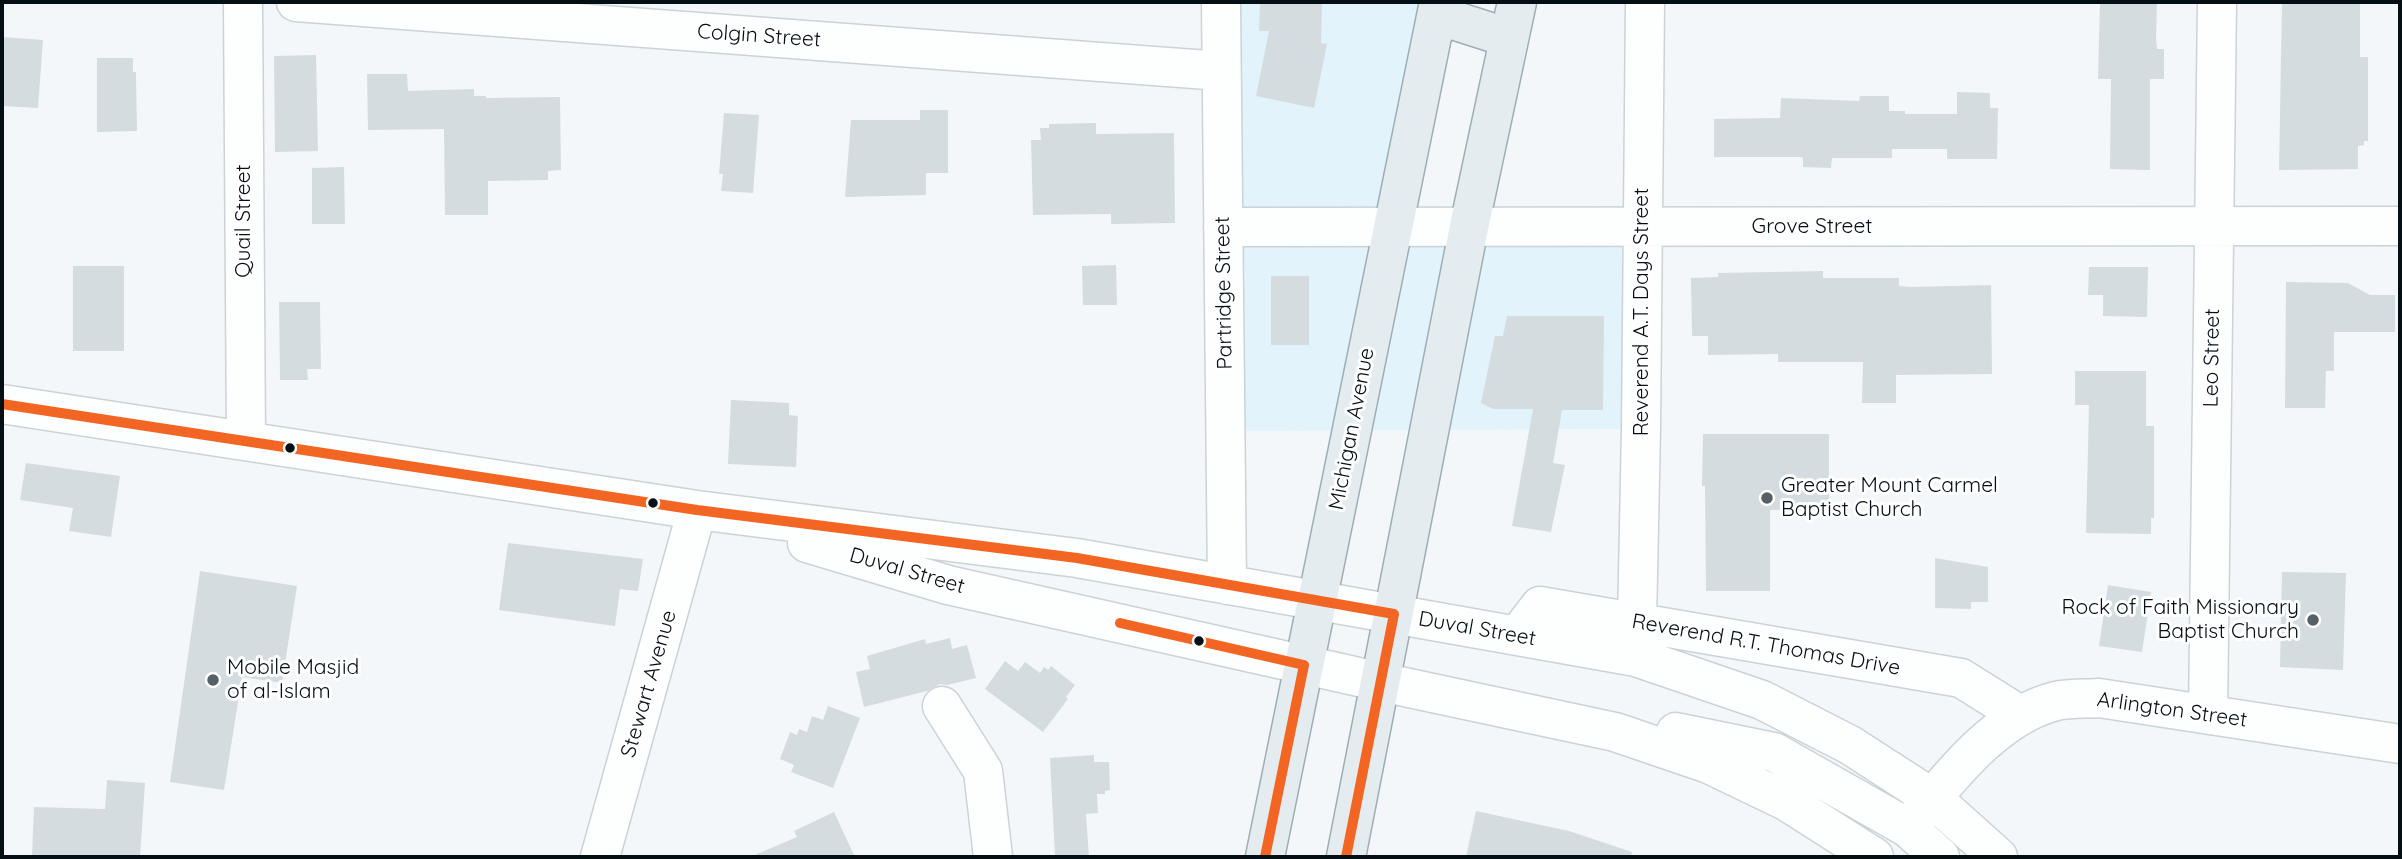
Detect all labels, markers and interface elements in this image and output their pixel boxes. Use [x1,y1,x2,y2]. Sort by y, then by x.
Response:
street label: Colgin Street [696,19,822,53]
street label: Quail Street [231,164,257,278]
street label: Reverend A.T. Days Street [1629,188,1655,436]
street label: Grove Street [1752,214,1872,240]
street label: Partridge Street [1210,216,1238,370]
street label: Leo Street [2199,308,2225,408]
street label: Michigan Avenue [1324,346,1380,512]
unlabelled marker [283,441,297,455]
place label: Greater Mount Carmel Baptist Church [1781,473,1998,523]
marker: Greater Mount Carmel Baptist Church [1759,490,1775,506]
unlabelled marker [646,496,660,510]
street label: Duval Street [846,543,968,599]
place label: Rock of Faith Missionary Baptist Church [2061,595,2299,645]
street label: Duval Street [1416,606,1538,652]
street label: Stewart Avenue [616,607,682,761]
street label: Reverend R.T. Thomas Drive [1630,609,1902,681]
marker: Rock of Faith Missionary Baptist Church [2305,612,2321,628]
unlabelled marker [1192,634,1206,648]
place label: Mobile Masjid of al-Islam [227,655,359,705]
marker: Mobile Masjid of al-Islam [205,672,221,688]
street label: Arlington Street [2095,687,2249,733]

